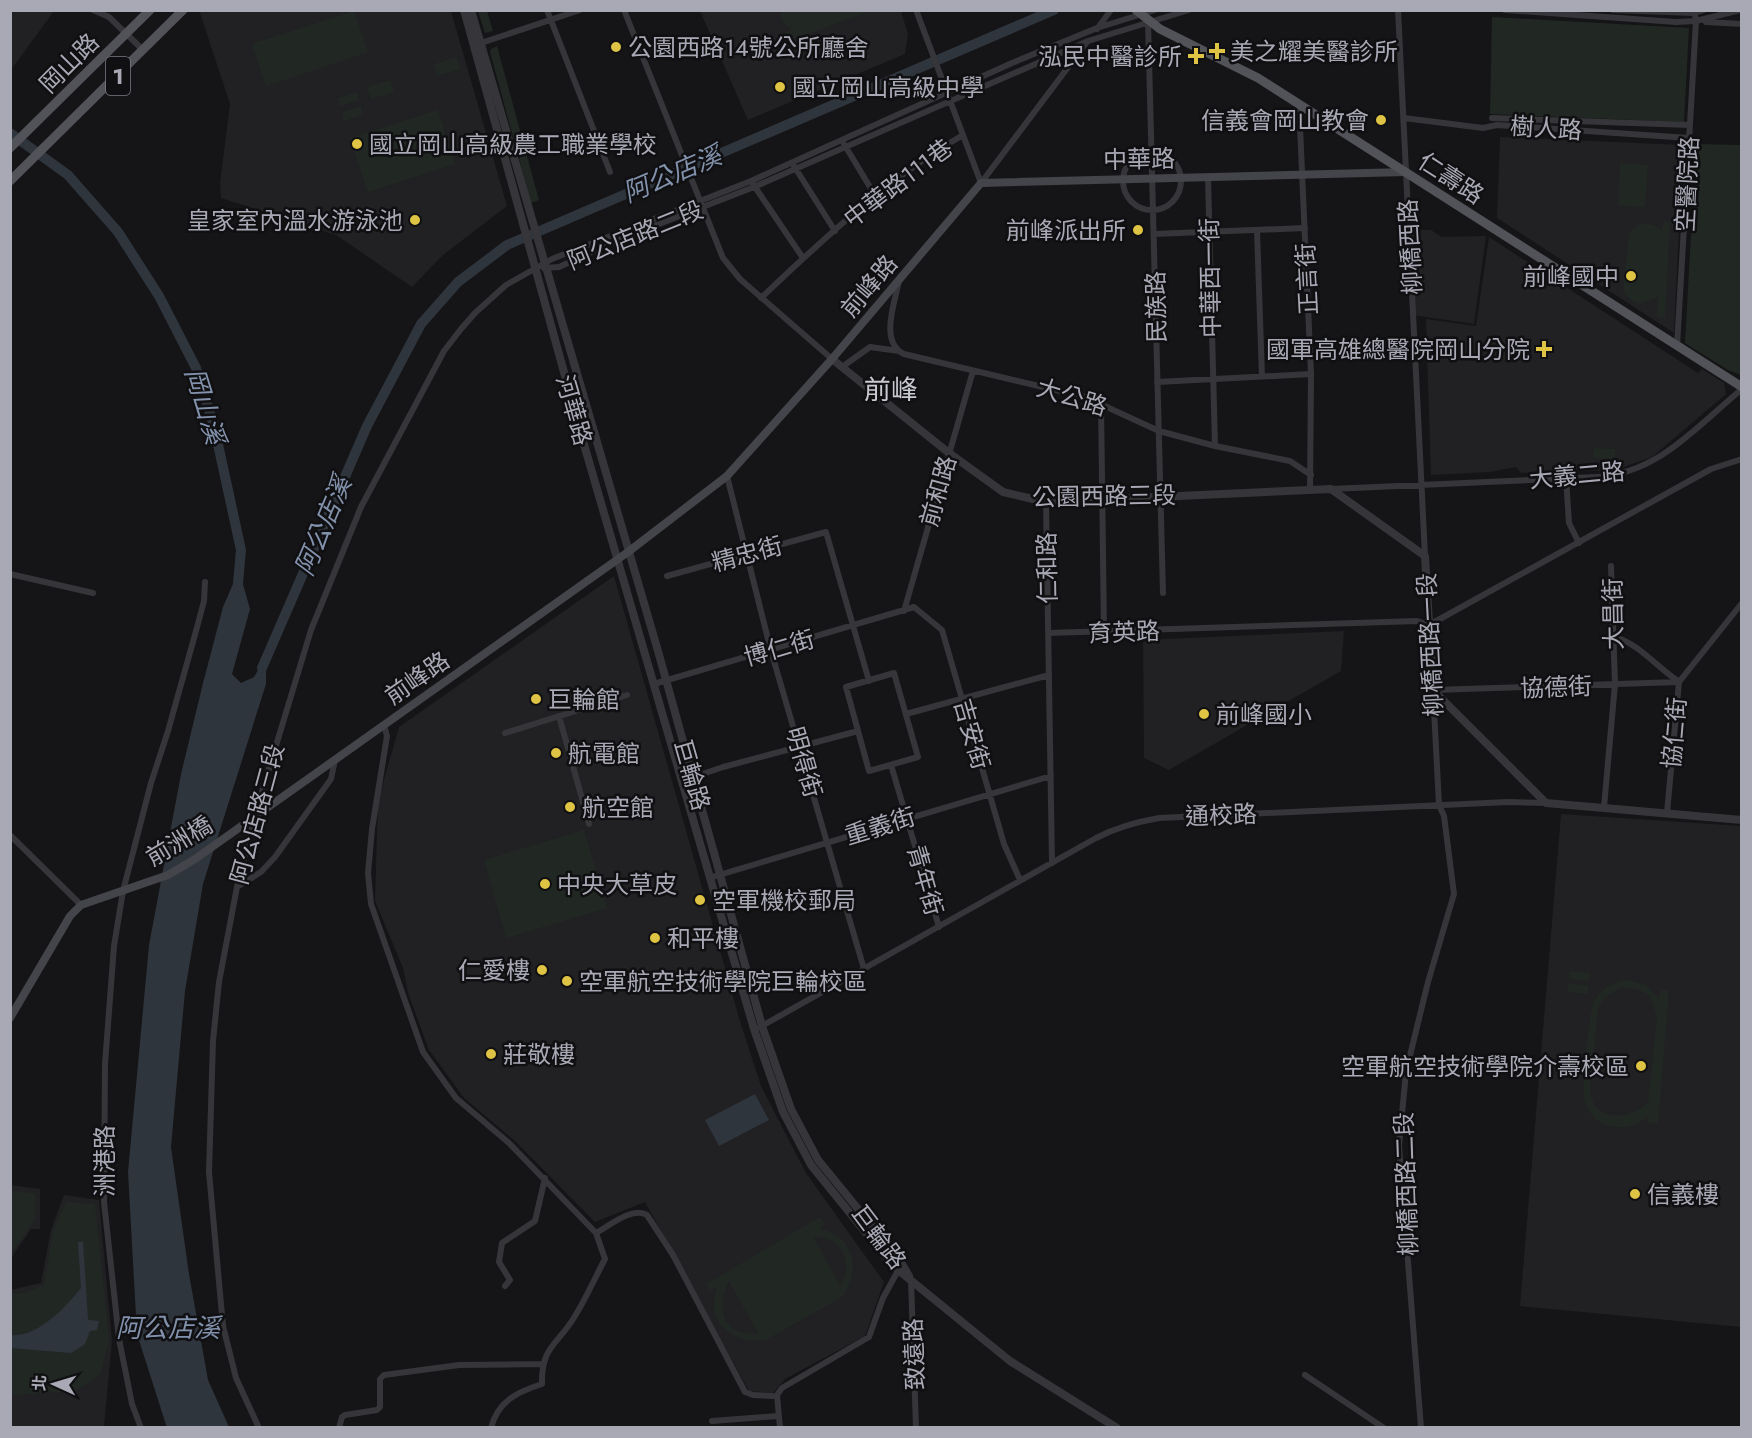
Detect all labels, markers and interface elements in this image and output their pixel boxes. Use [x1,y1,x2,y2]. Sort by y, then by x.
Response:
street label: 岡山路 [31,25,107,101]
place label: 公園西路14號公所廳舍 [628,30,869,65]
place label: 美之耀美醫診所 [1230,34,1398,69]
place label: 泓民中醫診所 [1038,39,1182,74]
marker: 公園西路14號公所廳舍 [609,40,623,54]
marker: 美之耀美醫診所 [1208,42,1226,60]
marker: 泓民中醫診所 [1187,47,1205,65]
road number: 1 [106,57,130,95]
place label: 國立岡山高級中學 [792,70,984,105]
marker: 國立岡山高級中學 [773,80,787,94]
place label: 信義會岡山教會 [1201,103,1369,138]
street label: 樹人路 [1509,108,1583,148]
marker: 信義會岡山教會 [1374,113,1388,127]
place label: 國立岡山高級農工職業學校 [369,127,657,162]
street label: 中華路111巷 [836,130,960,236]
water label: 阿公店溪 [617,135,731,212]
street label: 空醫院路 [1667,135,1707,233]
marker: 國立岡山高級農工職業學校 [350,137,364,151]
street label: 中華路 [1103,141,1175,177]
street label: 仁壽路 [1411,144,1491,212]
street label: 阿公店路二段 [562,192,708,278]
street label: 柳橋西路 [1390,198,1430,296]
place label: 皇家室內溫水游泳池 [187,203,403,238]
marker: 皇家室內溫水游泳池 [408,213,422,227]
place label: 前峰派出所 [1006,213,1126,248]
street label: 中華西一街 [1191,218,1229,338]
marker: 前峰派出所 [1131,223,1145,237]
street label: 正言街 [1288,242,1326,316]
street label: 前峰路 [832,247,906,325]
place label: 前峰國中 [1523,259,1619,294]
marker: 前峰國中 [1624,269,1638,283]
street label: 民族路 [1138,271,1174,343]
place label: 國軍高雄總醫院岡山分院 [1266,332,1530,367]
marker: 國軍高雄總醫院岡山分院 [1535,340,1553,358]
water label: 岡山溪 [175,363,236,453]
district label: 前峰 [864,370,918,409]
street label: 大公路 [1032,370,1112,424]
street label: 河華路 [547,371,601,449]
street label: 前和路 [911,452,965,530]
street label: 大義二路 [1528,453,1626,497]
water label: 阿公店溪 [285,467,362,581]
street label: 公園西路三段 [1032,477,1176,515]
street label: 精忠街 [708,528,786,580]
street label: 仁和路 [1029,532,1065,604]
street label: 柳橋西路一段 [1409,572,1451,718]
street label: 大昌街 [1595,578,1631,650]
street label: 育英路 [1087,613,1161,651]
street label: 博仁街 [740,621,818,675]
street label: 前峰路 [377,643,457,713]
street label: 協德街 [1519,668,1593,706]
place label: 巨輪館 [548,682,620,717]
marker: 巨輪館 [529,692,543,706]
street label: 吉安街 [945,695,999,773]
street label: 協仁街 [1653,696,1695,770]
place label: 前峰國小 [1216,697,1312,732]
marker: 前峰國小 [1197,707,1211,721]
street label: 明得街 [777,723,831,801]
place label: 航電館 [568,736,640,771]
street label: 巨輪路 [665,736,719,814]
street label: 阿公店路三段 [221,740,293,888]
marker: 航電館 [549,746,563,760]
place label: 航空館 [582,790,654,825]
street label: 通校路 [1184,796,1258,834]
street label: 重義街 [840,799,920,853]
marker: 航空館 [563,800,577,814]
street label: 前洲橋 [139,807,219,875]
street label: 青年街 [898,841,952,919]
place label: 中央大草皮 [557,867,677,902]
marker: 中央大草皮 [538,877,552,891]
place label: 空軍機校郵局 [712,883,856,918]
marker: 空軍機校郵局 [693,893,707,907]
place label: 和平樓 [667,921,739,956]
marker: 和平樓 [648,931,662,945]
place label: 仁愛樓 [458,953,530,988]
marker: 仁愛樓 [535,963,549,977]
place label: 空軍航空技術學院巨輪校區 [579,964,867,999]
marker: 空軍航空技術學院巨輪校區 [560,974,574,988]
place label: 莊敬樓 [503,1037,575,1072]
marker: 莊敬樓 [484,1047,498,1061]
place label: 空軍航空技術學院介壽校區 [1341,1049,1629,1084]
marker: 空軍航空技術學院介壽校區 [1634,1059,1648,1073]
street label: 柳橋西路二段 [1386,1111,1426,1257]
street label: 洲港路 [87,1125,122,1197]
place label: 信義樓 [1647,1177,1719,1212]
marker: 信義樓 [1628,1187,1642,1201]
street label: 巨輪路 [843,1198,915,1276]
water label: 阿公店溪 [116,1309,224,1347]
street label: 致遠路 [895,1317,933,1391]
north arrow [24,1354,84,1414]
text: 北 [28,1374,52,1392]

